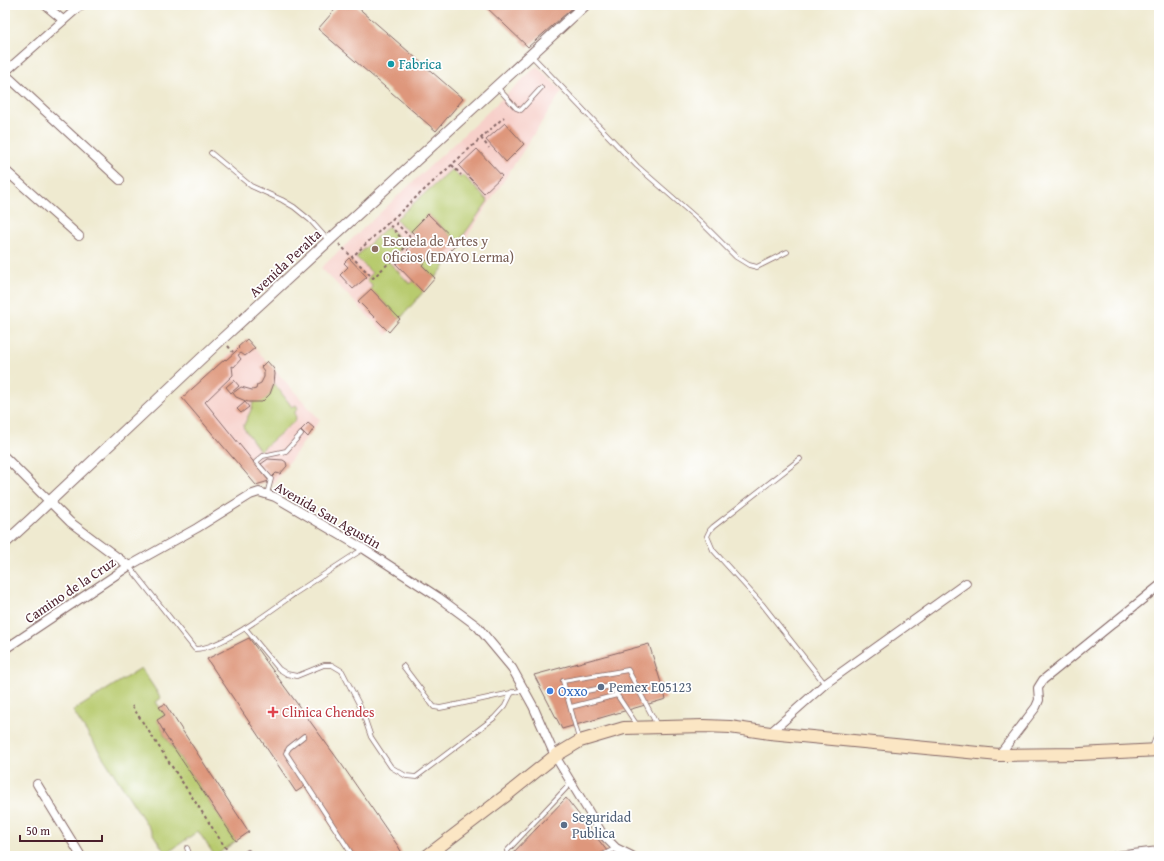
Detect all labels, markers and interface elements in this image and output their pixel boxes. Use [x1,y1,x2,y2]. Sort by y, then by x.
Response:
place label: Fabrica [399,54,442,74]
marker: Fabrica [386,59,396,69]
street label: Avenida Peralta [245,224,326,302]
place label: Escuela de Artes y Oficios (EDAYO Lerma) [383,231,514,267]
marker: Escuela de Artes y Oficios (EDAYO Lerma) [370,244,380,254]
street label: Avenida San Agustin [271,476,385,554]
street label: Camino de la Cruz [21,552,119,628]
place label: Pemex E05123 [609,677,692,697]
place label: Oxxo [558,681,588,701]
marker: Pemex E05123 [596,682,606,692]
marker: Oxxo [545,686,555,696]
place label: Clinica Chendes [282,702,375,722]
marker: Clinica Chendes [267,706,279,718]
place label: Seguridad Publica [572,807,632,843]
scale bar [20,817,102,843]
marker: Seguridad Publica [559,820,569,830]
text: 50 m [26,822,50,839]

